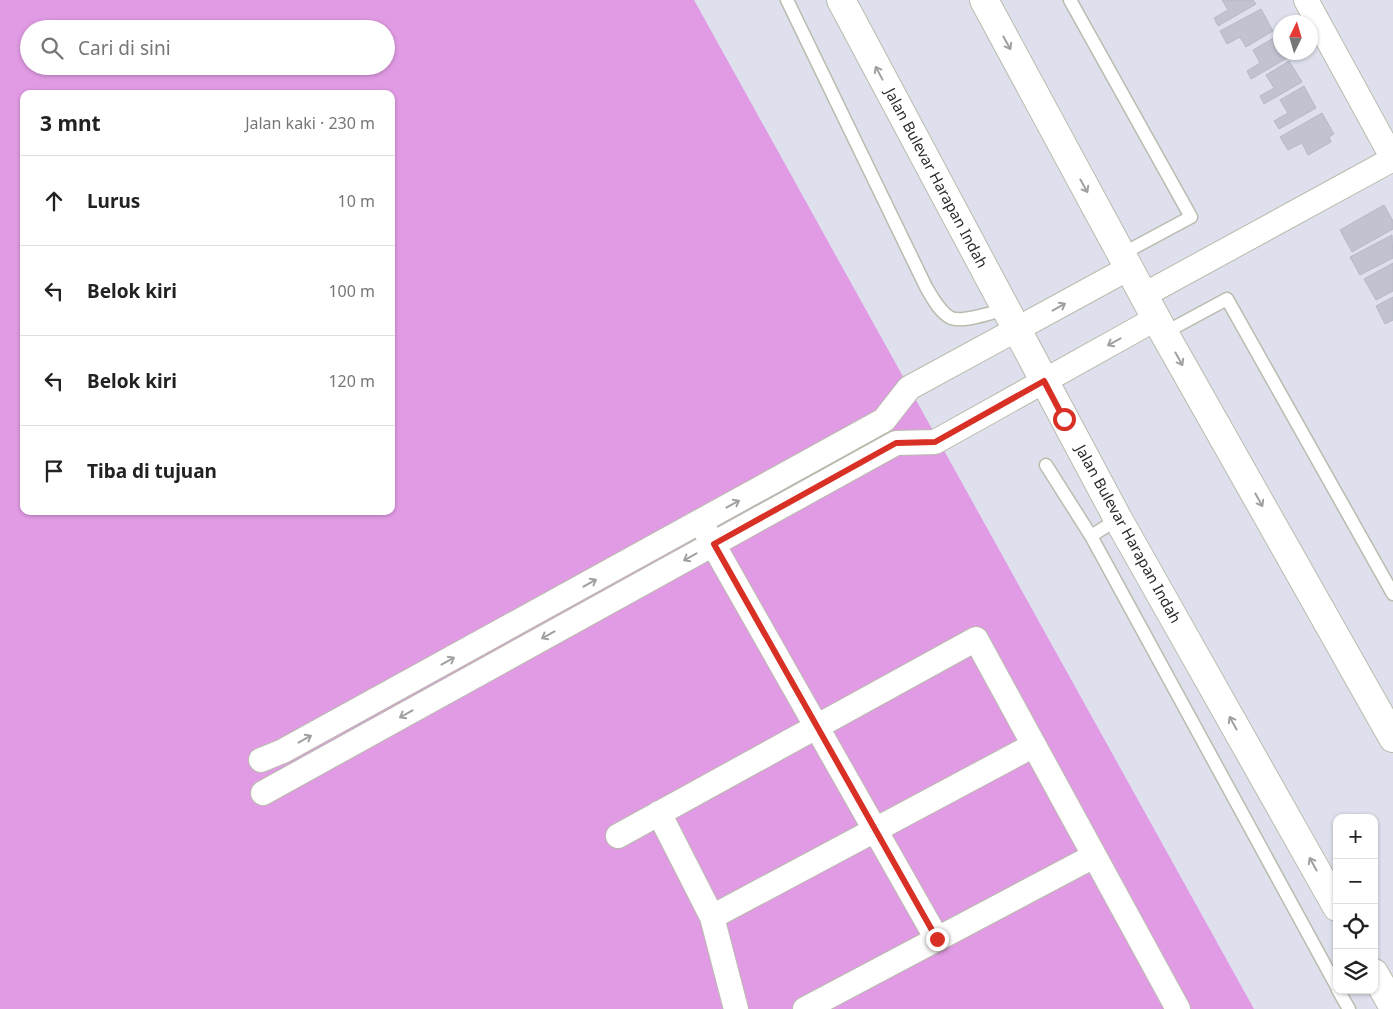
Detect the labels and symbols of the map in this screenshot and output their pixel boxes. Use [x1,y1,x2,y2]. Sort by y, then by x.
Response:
north arrow [1273,15,1318,60]
one-way arrow [1003,35,1012,50]
one-way arrow [874,65,884,80]
street label: Jalan Bulevar Harapan Indah [880,82,993,271]
one-way arrow [1080,178,1090,192]
one-way arrow [1051,301,1066,311]
one-way arrow [1107,337,1122,347]
one-way arrow [1175,351,1185,365]
route start [1053,408,1076,431]
street label: Jalan Bulevar Harapan Indah [1070,439,1186,626]
one-way arrow [1254,493,1264,508]
one-way arrow [725,499,740,509]
one-way arrow [684,552,698,562]
one-way arrow [583,577,597,587]
one-way arrow [541,630,556,640]
one-way arrow [440,656,455,666]
one-way arrow [399,710,414,719]
one-way arrow [1228,715,1238,730]
one-way arrow [298,734,312,744]
one-way arrow [1307,857,1317,872]
route end [926,928,949,951]

